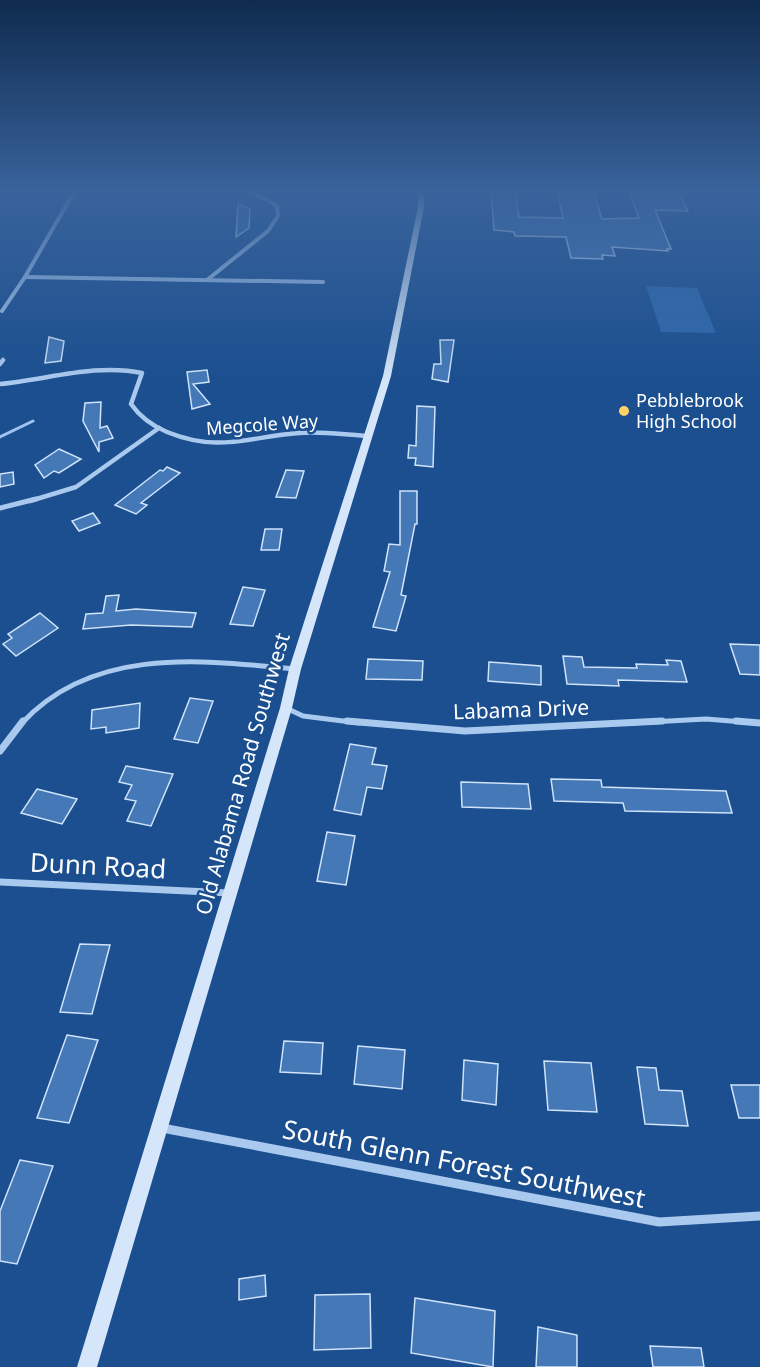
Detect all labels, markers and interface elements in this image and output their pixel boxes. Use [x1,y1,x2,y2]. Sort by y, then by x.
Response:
place label: Pebblebrook High School [636,388,744,433]
marker: Pebblebrook High School [617,404,631,418]
street label: Megcole Way [205,408,320,440]
street label: Old Alabama Road Southwest [188,629,296,918]
street label: Labama Drive [452,693,590,725]
street label: Dunn Road [29,843,167,887]
street label: South Glenn Forest Southwest [280,1110,649,1216]

